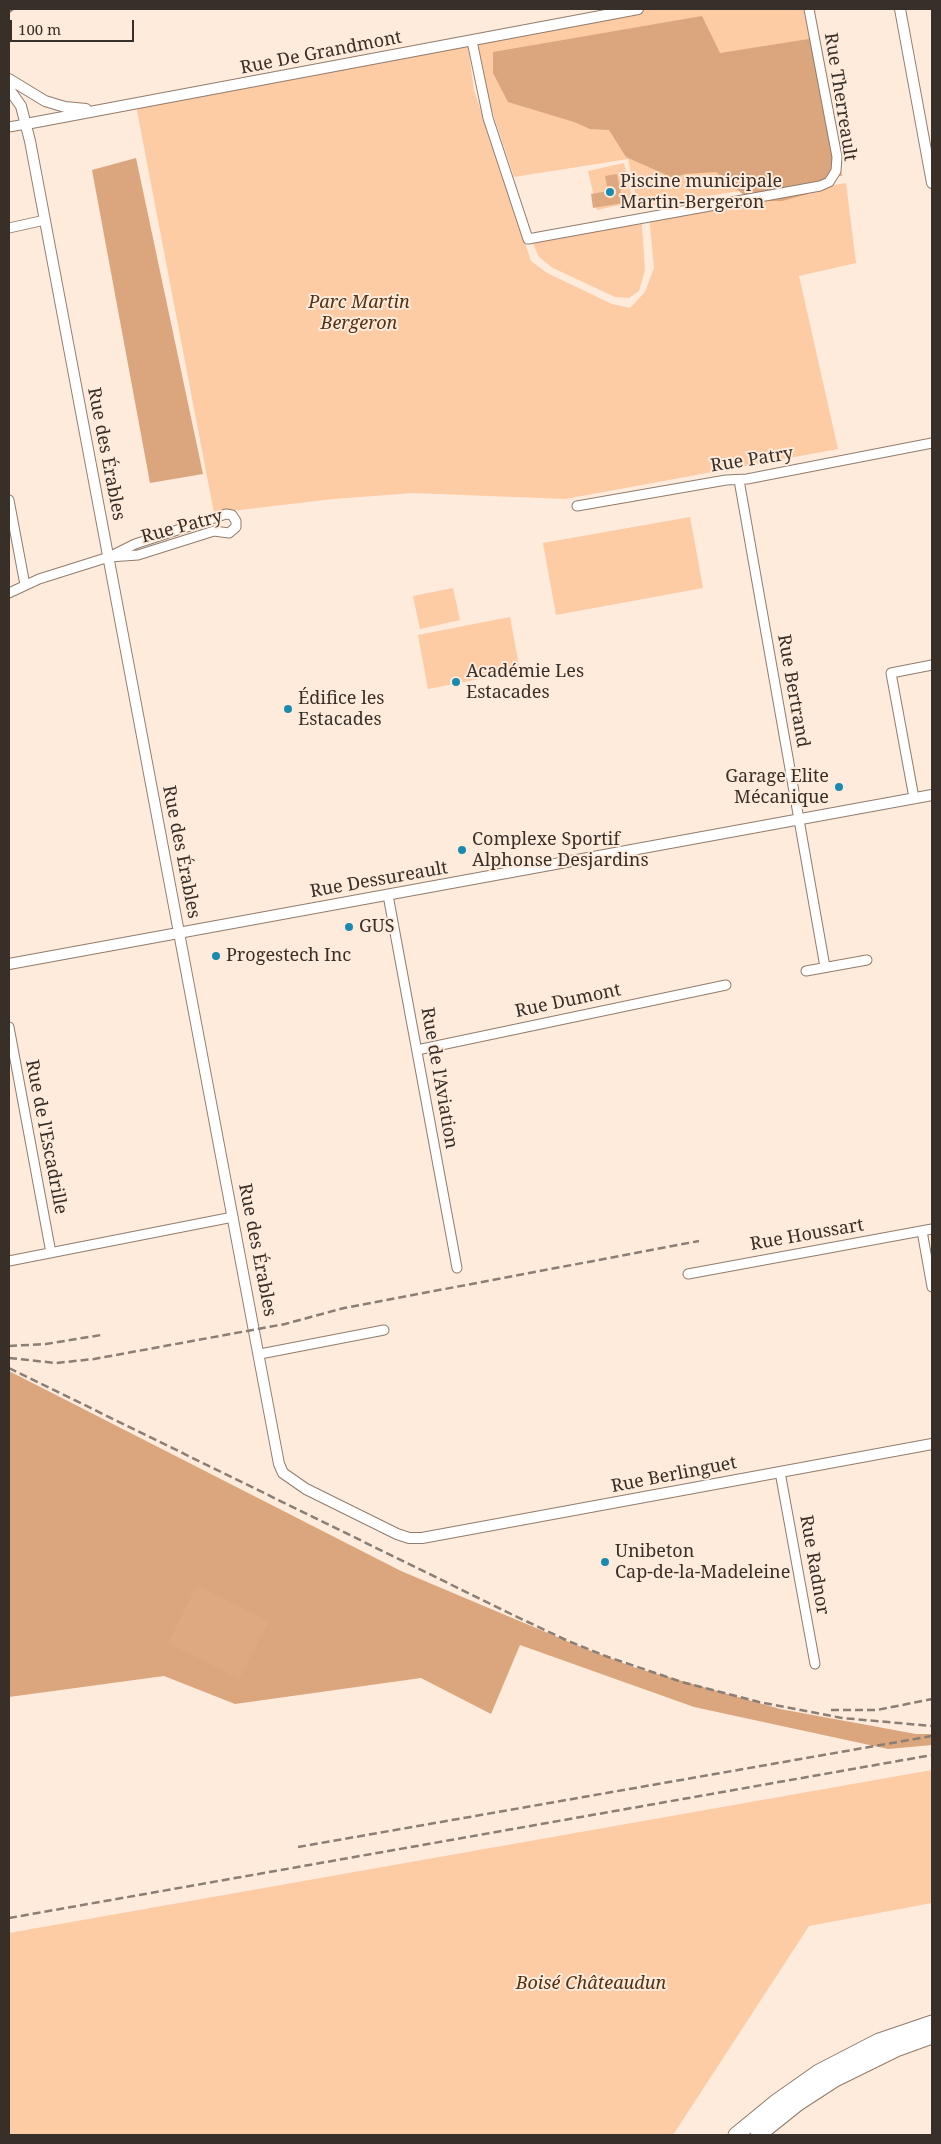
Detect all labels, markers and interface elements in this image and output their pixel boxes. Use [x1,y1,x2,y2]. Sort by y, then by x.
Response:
scale bar [12,10,136,42]
text: 100 m [18,19,61,39]
street label: Rue De Grandmont [238,27,404,79]
street label: Rue Therreault [819,31,861,163]
place label: Piscine municipale Martin-Bergeron [620,171,782,213]
marker: Piscine municipale Martin-Bergeron [604,186,616,198]
park label: Parc Martin Bergeron [308,292,410,334]
street label: Rue des Érables [83,386,129,522]
street label: Rue Patry [709,443,795,477]
street label: Rue Patry [139,506,225,548]
street label: Rue Bertrand [772,633,814,749]
place label: Académie Les Estacades [466,661,584,704]
marker: Académie Les Estacades [450,676,462,688]
place label: Édifice les Estacades [298,688,384,731]
marker: Édifice les Estacades [282,703,294,715]
place label: Garage Elite Mécanique [725,766,829,809]
marker: Garage Elite Mécanique [833,781,845,793]
street label: Rue des Érables [158,784,204,920]
place label: Complexe Sportif Alphonse Desjardins [472,829,649,872]
marker: Complexe Sportif Alphonse Desjardins [456,844,468,856]
street label: Rue Dessureault [308,857,450,903]
place label: GUS [359,916,395,938]
marker: GUS [343,921,355,933]
place label: Progestech Inc [226,945,351,967]
marker: Progestech Inc [210,950,222,962]
street label: Rue Dumont [513,979,623,1023]
street label: Rue de l'Aviation [416,1006,462,1150]
street label: Rue de l'Escadrille [20,1058,72,1216]
street label: Rue des Érables [234,1182,280,1318]
street label: Rue Houssart [749,1214,865,1256]
street label: Rue Berlinguet [609,1452,739,1498]
street label: Rue Radnor [795,1513,833,1617]
place label: Unibeton Cap-de-la-Madeleine [615,1541,790,1584]
marker: Unibeton Cap-de-la-Madeleine [599,1556,611,1568]
park label: Boisé Châteaudun [516,1973,666,1995]

